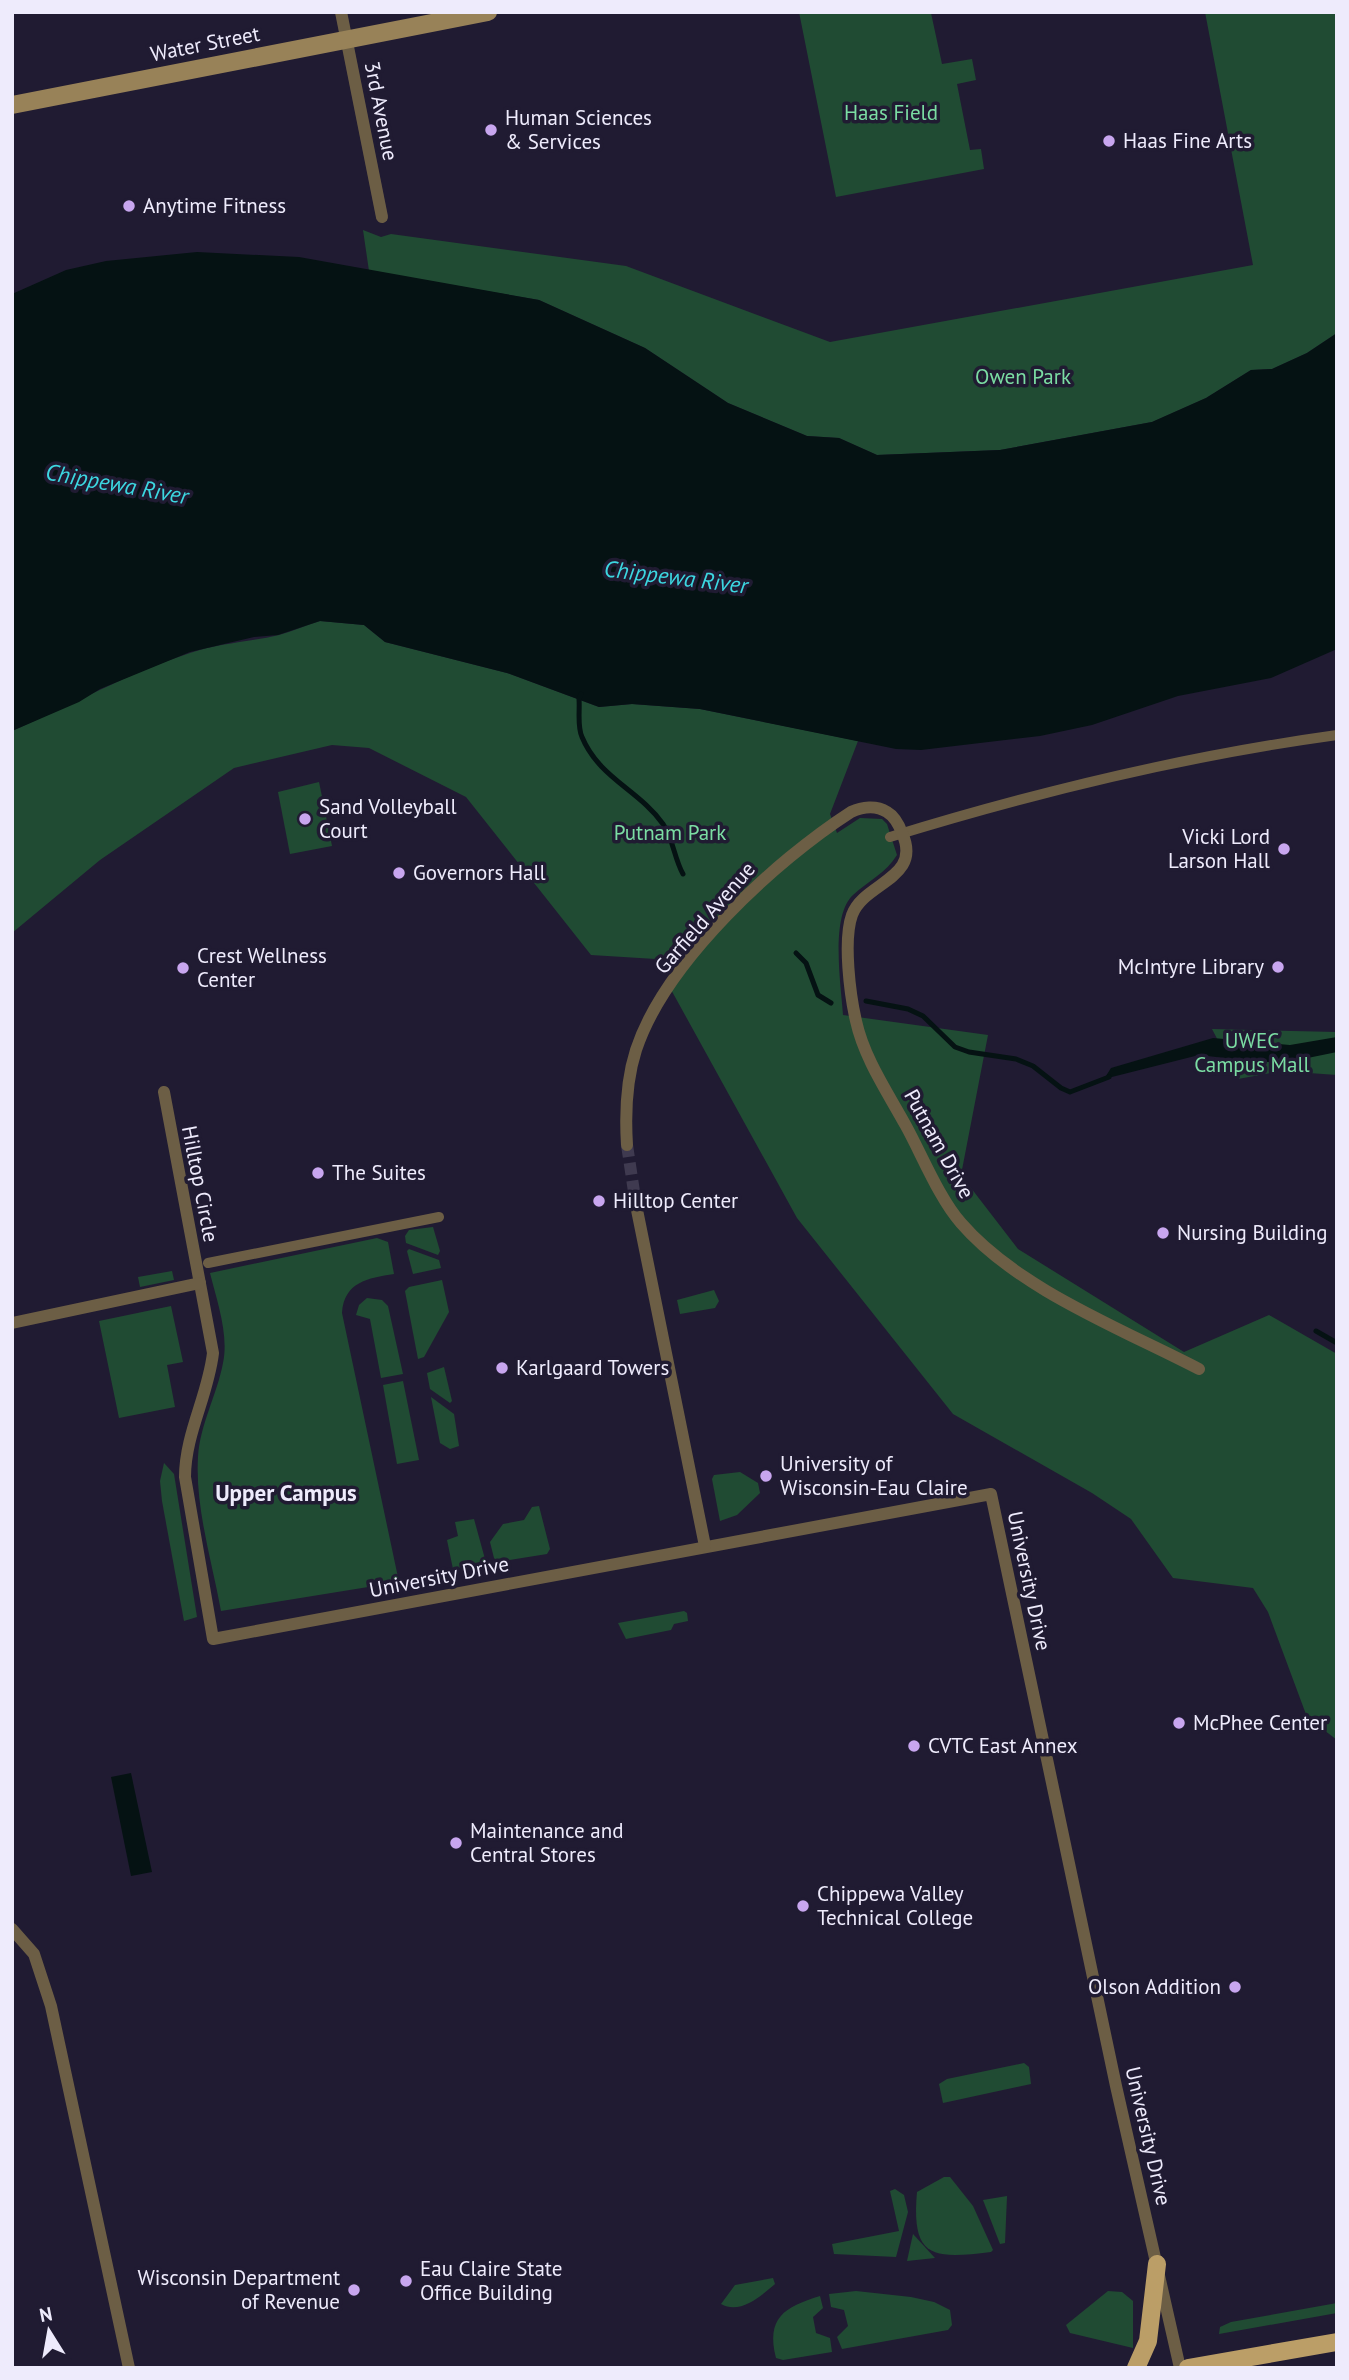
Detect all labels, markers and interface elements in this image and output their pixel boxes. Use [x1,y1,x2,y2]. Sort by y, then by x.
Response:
street label: Water Street [148,20,262,67]
street label: 3rd Avenue [359,59,404,163]
park label: Haas Field [844,99,938,126]
place label: Human Sciences & Services [505,104,652,155]
marker: Human Sciences & Services [483,122,499,138]
place label: Haas Fine Arts [1123,127,1252,154]
marker: Haas Fine Arts [1101,133,1117,149]
place label: Anytime Fitness [143,192,286,219]
marker: Anytime Fitness [121,198,137,214]
park label: Owen Park [975,363,1071,390]
water label: Chippewa River [43,457,192,511]
water label: Chippewa River [603,553,751,600]
place label: Sand Volleyball Court [319,793,457,844]
marker: Sand Volleyball Court [297,811,313,827]
park label: Putnam Park [614,819,726,846]
place label: Vicki Lord Larson Hall [1168,823,1270,874]
marker: Vicki Lord Larson Hall [1276,841,1292,857]
street label: Garfield Avenue [648,856,761,979]
place label: Governors Hall [413,859,546,886]
marker: Governors Hall [391,865,407,881]
place label: Crest Wellness Center [197,942,327,993]
place label: McIntyre Library [1118,953,1264,980]
marker: McIntyre Library [1270,959,1286,975]
marker: Crest Wellness Center [175,960,191,976]
park label: UWEC Campus Mall [1194,1027,1310,1078]
street label: Putnam Drive [898,1084,981,1203]
street label: Hilltop Circle [176,1123,225,1244]
place label: The Suites [332,1159,426,1186]
marker: The Suites [310,1165,326,1181]
place label: Hilltop Center [613,1187,738,1214]
marker: Hilltop Center [591,1193,607,1209]
place label: Nursing Building [1177,1219,1327,1246]
marker: Nursing Building [1155,1225,1171,1241]
place label: Karlgaard Towers [516,1354,669,1381]
marker: Karlgaard Towers [494,1360,510,1376]
place label: University of Wisconsin-Eau Claire [780,1450,968,1501]
marker: University of Wisconsin-Eau Claire [758,1468,774,1484]
district label: Upper Campus [215,1478,357,1507]
street label: University Drive [1002,1509,1057,1653]
street label: University Drive [367,1550,511,1603]
place label: McPhee Center [1193,1709,1327,1736]
marker: McPhee Center [1171,1715,1187,1731]
place label: CVTC East Annex [928,1732,1078,1759]
marker: CVTC East Annex [906,1738,922,1754]
place label: Maintenance and Central Stores [470,1817,624,1868]
marker: Maintenance and Central Stores [448,1835,464,1851]
place label: Chippewa Valley Technical College [817,1880,973,1931]
marker: Chippewa Valley Technical College [795,1898,811,1914]
place label: Olson Addition [1088,1973,1221,2000]
marker: Olson Addition [1227,1979,1243,1995]
street label: University Drive [1119,2064,1178,2208]
place label: Eau Claire State Office Building [420,2255,562,2306]
place label: Wisconsin Department of Revenue [137,2264,340,2315]
marker: Eau Claire State Office Building [398,2273,414,2289]
marker: Wisconsin Department of Revenue [346,2282,362,2298]
north arrow [14,2296,84,2366]
text: N [37,2301,54,2327]

